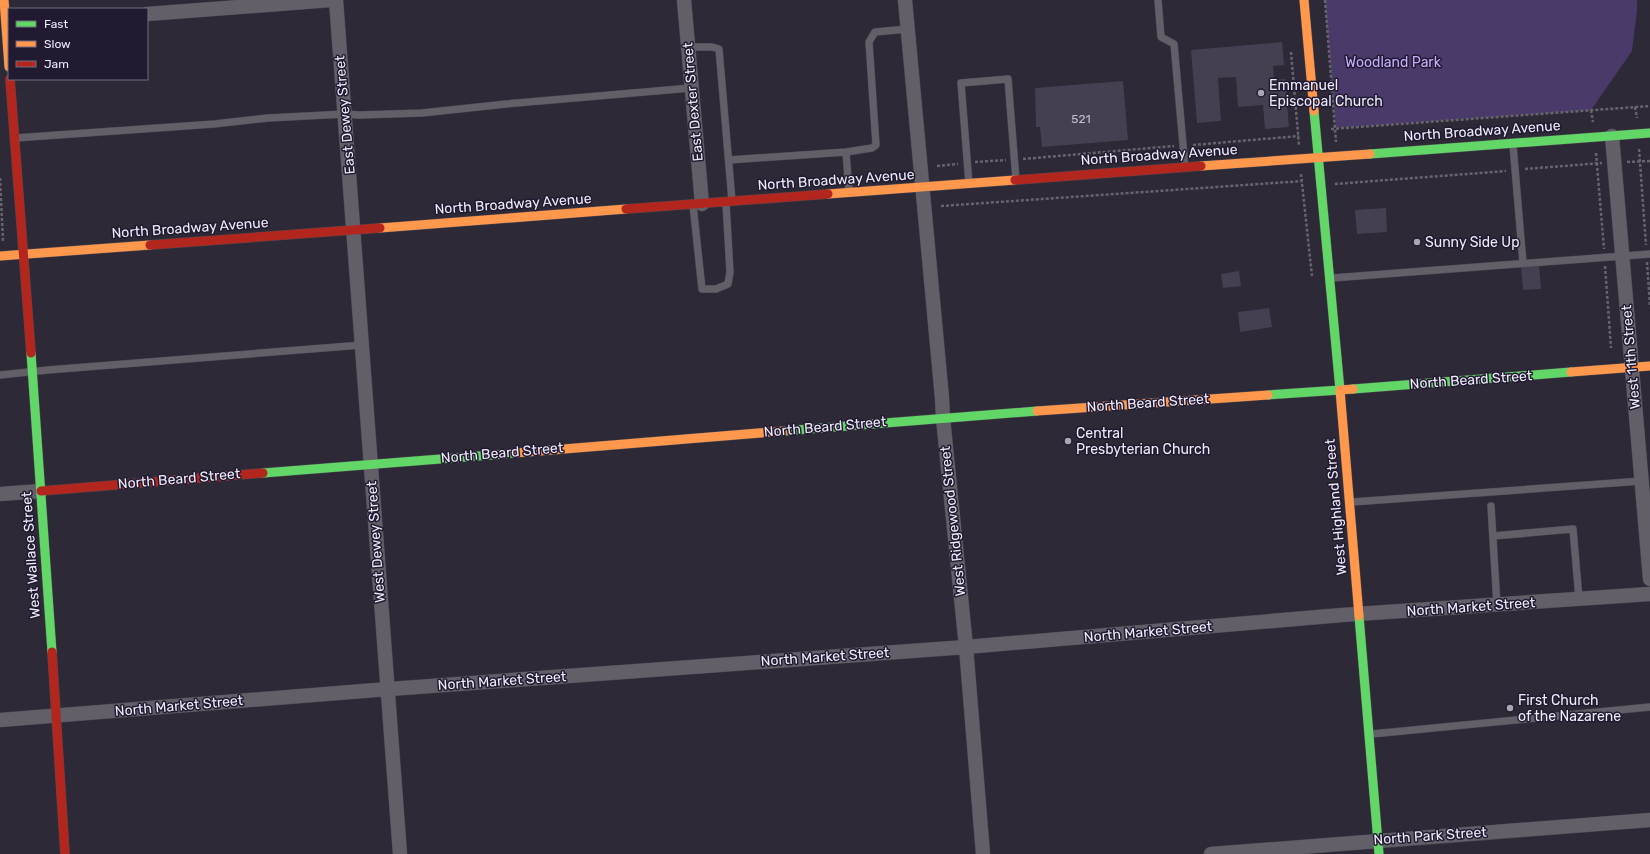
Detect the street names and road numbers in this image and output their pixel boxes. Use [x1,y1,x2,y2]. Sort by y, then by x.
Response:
street label: East Dexter Street [679,41,707,162]
street label: East Dewey Street [331,54,359,175]
street label: North Broadway Avenue [1403,117,1561,145]
street label: North Broadway Avenue [1080,141,1238,169]
street label: North Broadway Avenue [757,166,915,194]
street label: North Broadway Avenue [434,190,592,218]
street label: North Broadway Avenue [111,214,269,242]
street label: West 11th Street [1618,304,1644,410]
street label: North Beard Street [1409,367,1533,393]
street label: North Beard Street [1086,390,1210,416]
street label: North Beard Street [763,413,887,441]
street label: West Highland Street [1322,438,1350,576]
street label: North Beard Street [440,439,564,467]
street label: West Ridgewood Street [937,444,969,597]
street label: North Beard Street [117,465,241,493]
street label: West Dewey Street [363,480,389,603]
street label: West Wallace Street [18,490,44,619]
street label: North Market Street [1406,594,1536,620]
street label: North Market Street [1083,618,1213,646]
street label: North Market Street [760,644,890,670]
street label: North Market Street [437,668,567,694]
street label: North Market Street [114,692,244,720]
street label: North Park Street [1373,824,1488,848]

